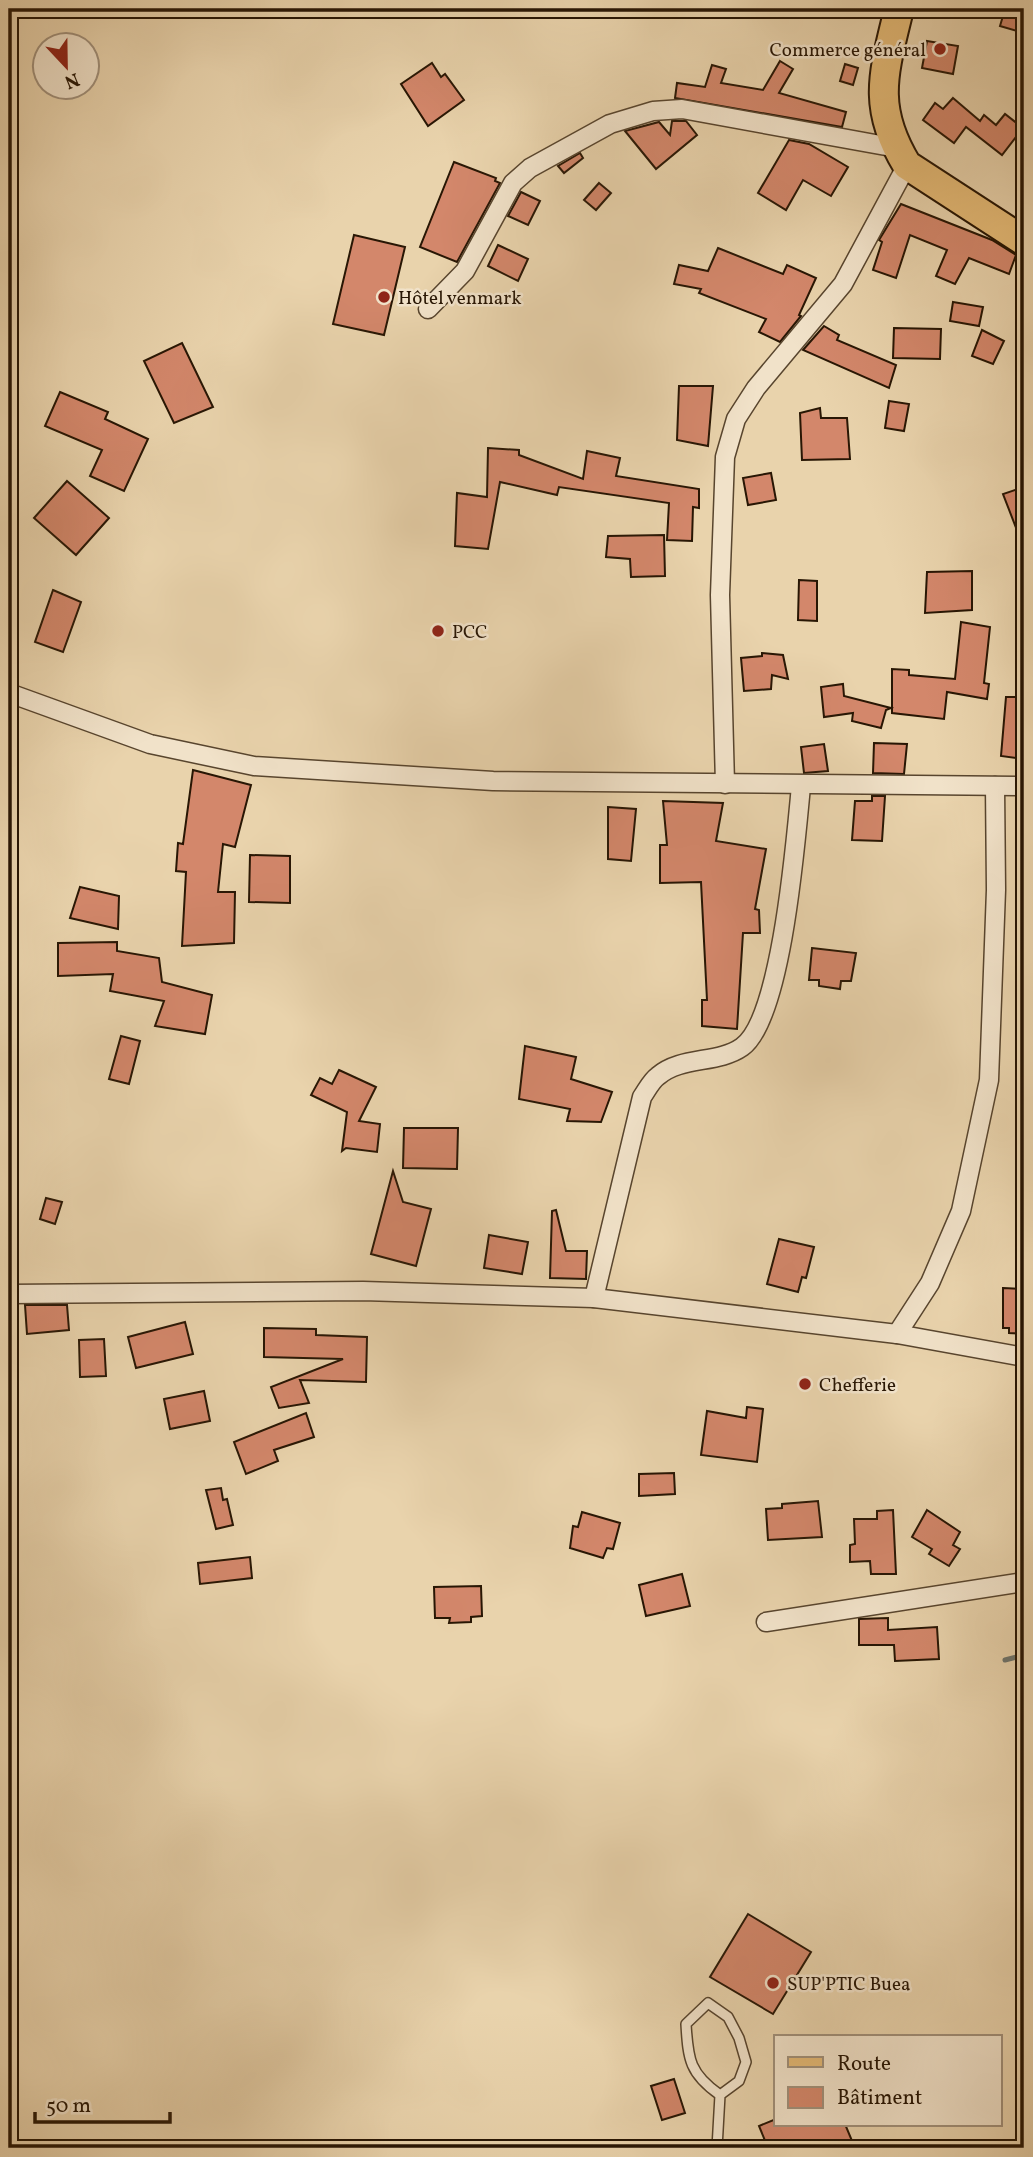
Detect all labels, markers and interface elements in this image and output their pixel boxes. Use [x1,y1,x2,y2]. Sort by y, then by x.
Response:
north arrow [32,32,102,102]
place label: Commerce général [769,38,926,64]
marker: Commerce général [932,41,948,57]
text: N [60,65,83,95]
place label: Hôtel venmark [398,286,522,312]
marker: Hôtel venmark [376,289,392,305]
place label: PCC [452,620,487,646]
marker: PCC [430,623,446,639]
place label: Chefferie [819,1373,896,1399]
marker: Chefferie [797,1376,813,1392]
place label: SUP'PTIC Buea [787,1972,911,1998]
marker: SUP'PTIC Buea [765,1975,781,1991]
legend [774,2035,1002,2126]
text: Route [837,2050,891,2079]
scale bar [35,2080,170,2124]
text: Bâtiment [837,2084,922,2113]
text: 50 m [46,2092,91,2121]

